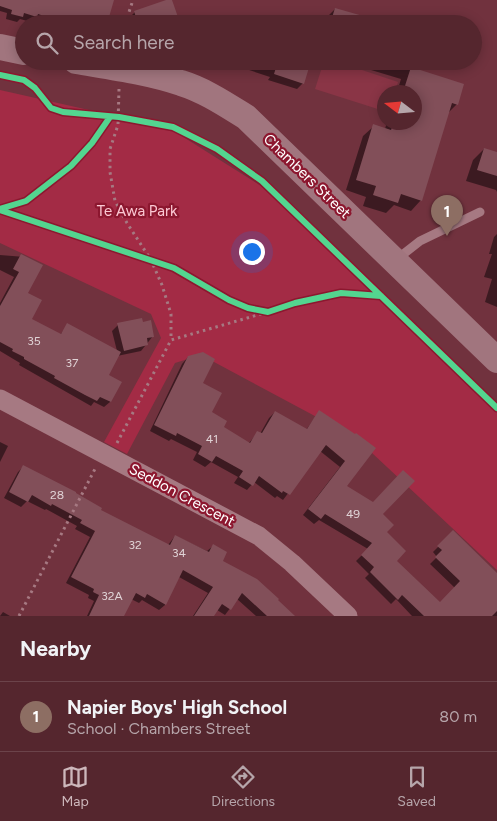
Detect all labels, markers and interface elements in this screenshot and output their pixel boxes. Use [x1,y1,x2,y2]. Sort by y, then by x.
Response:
search box [15,15,482,70]
icon: search [33,29,61,57]
text: Search here [73,31,175,54]
north arrow [377,85,422,130]
street label: Chambers Street [260,130,355,222]
pin: 1 [431,195,463,236]
park label: Te Awa Park [97,202,178,220]
your location [239,239,265,265]
house number: 35 [27,334,41,348]
house number: 37 [66,356,79,370]
house number: 41 [206,432,218,446]
street label: Seddon Crescent [126,460,238,531]
house number: 28 [50,488,64,502]
house number: 49 [346,507,360,521]
house number: 32 [128,538,142,552]
house number: 34 [172,546,187,560]
house number: 32A [101,589,123,603]
text: Nearby [20,636,91,661]
text: Napier Boys' High School [67,696,287,719]
text: 1 [33,707,39,726]
text: 80 m [439,707,477,726]
text: School · Chambers Street [67,719,250,738]
tab: Map [61,763,89,810]
tab: Directions [211,763,275,810]
tab: Saved [397,763,436,810]

